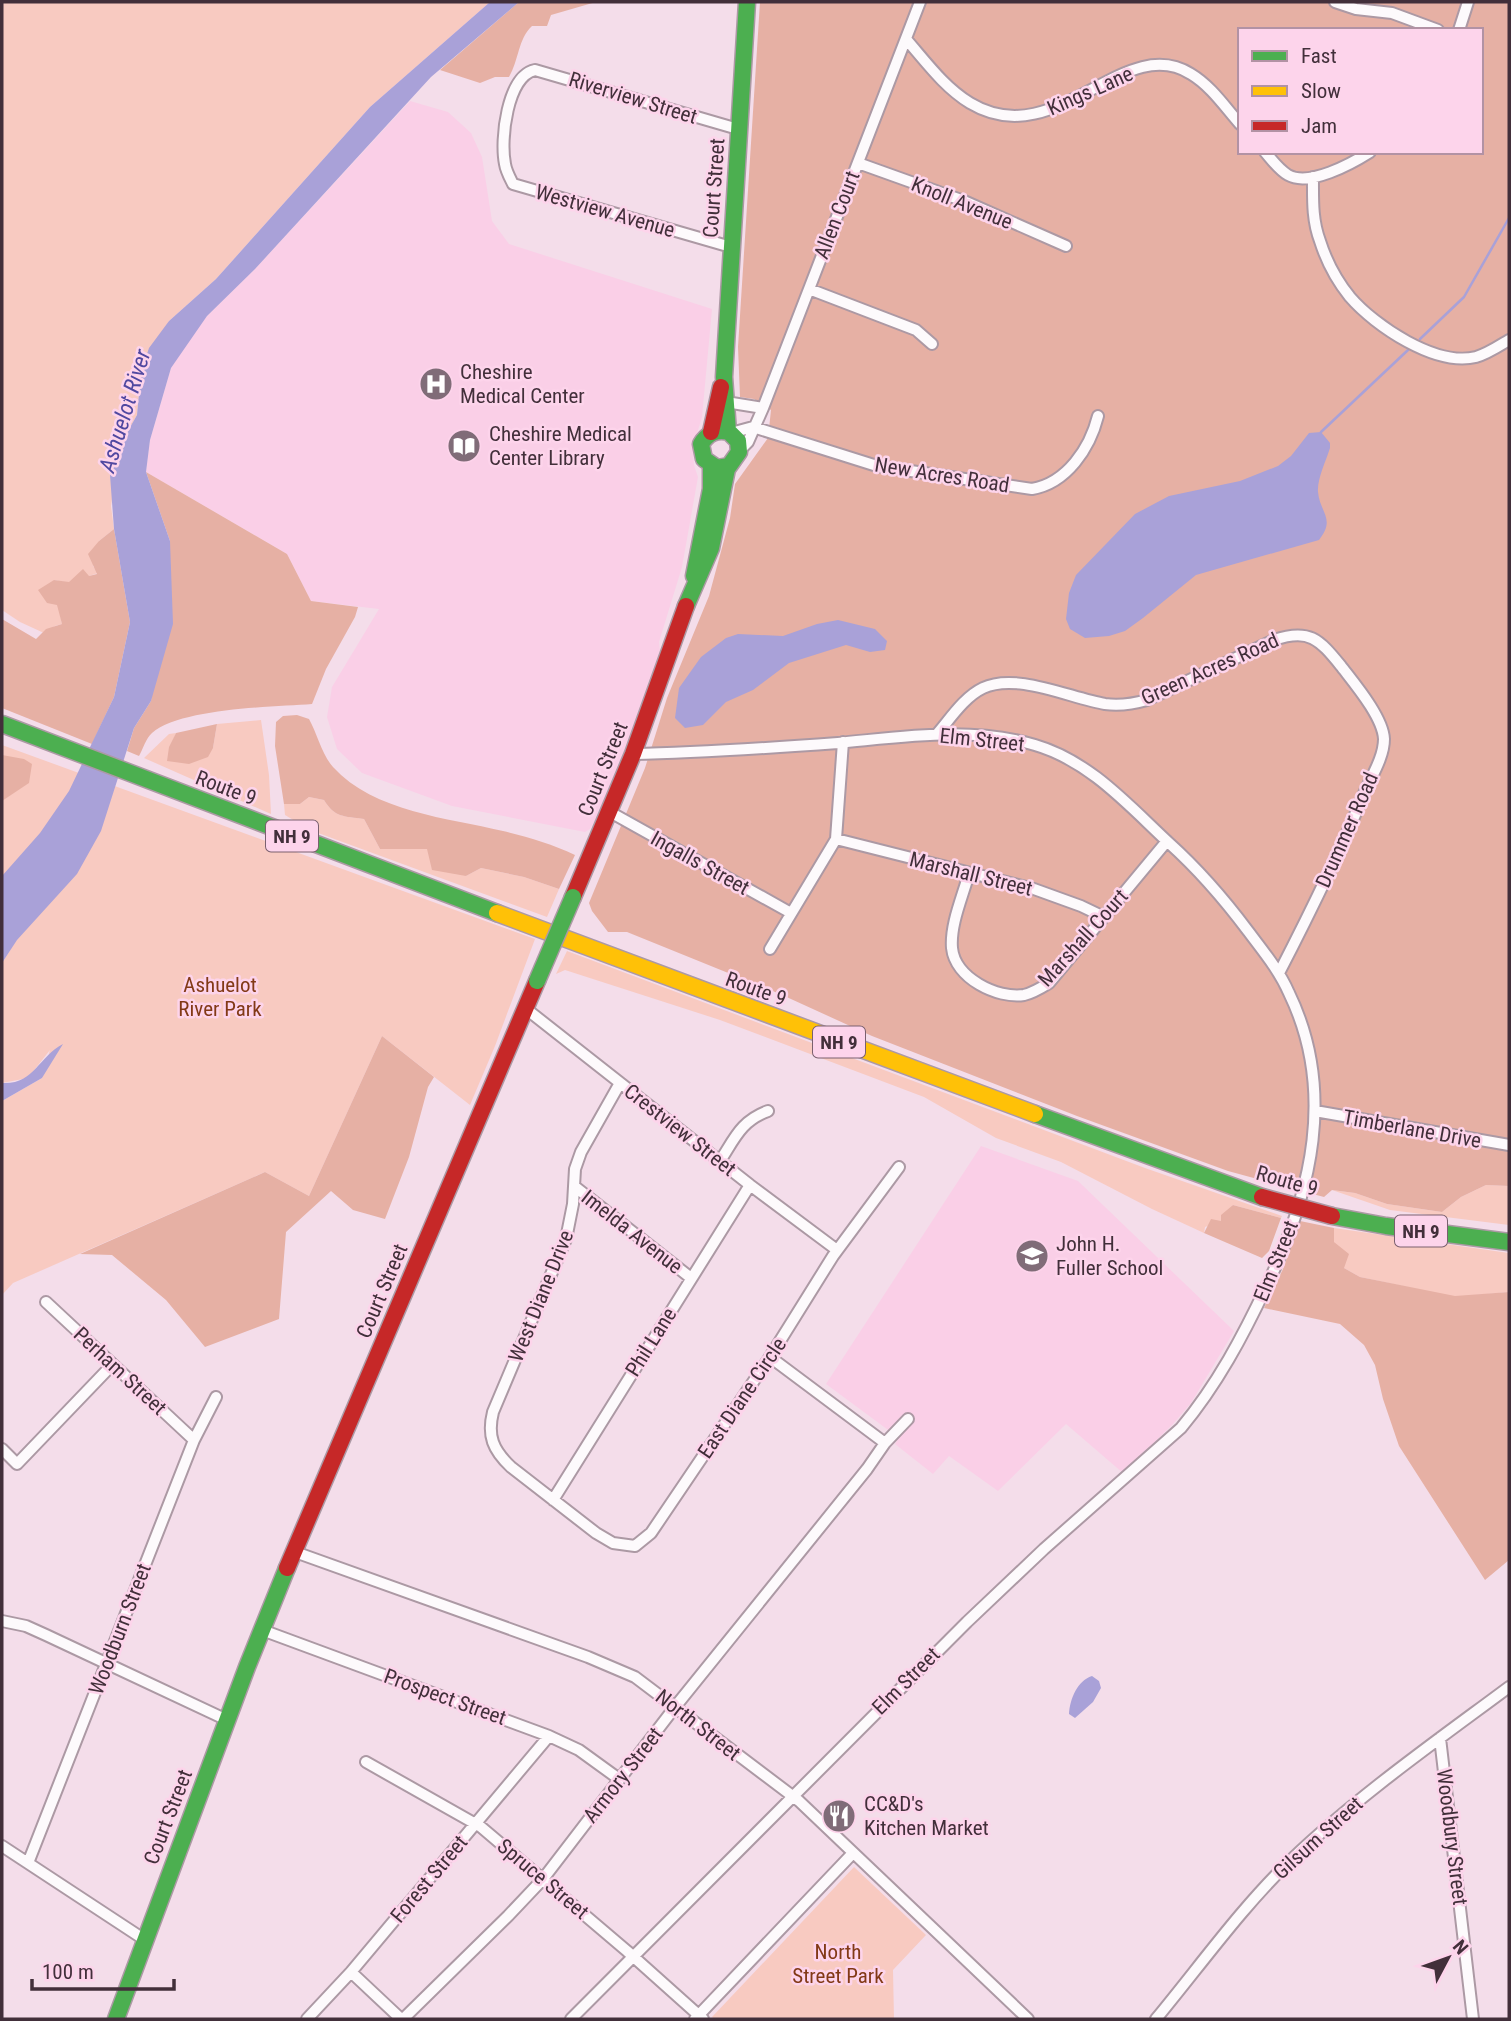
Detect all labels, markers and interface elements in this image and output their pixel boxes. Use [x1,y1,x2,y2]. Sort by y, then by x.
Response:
legend [1238,28,1483,154]
text: Fast [1301,44,1337,68]
street label: Kings Lane [1043,61,1137,121]
street label: Riverview Street [566,67,700,129]
text: Slow [1301,79,1341,103]
text: Jam [1301,114,1337,138]
street label: Court Street [699,137,729,239]
street label: Allen Court [809,168,865,262]
street label: Knoll Avenue [908,172,1016,234]
street label: Westview Avenue [533,180,678,242]
water label: Ashuelot River [93,345,157,477]
place label: Cheshire Medical Center [460,360,585,408]
hospital icon: Cheshire Medical Center [417,365,455,403]
place label: Cheshire Medical Center Library [489,422,632,470]
library icon: Cheshire Medical Center Library [445,427,483,465]
street label: New Acres Road [873,453,1011,497]
street label: Green Acres Road [1138,628,1282,710]
street label: Court Street [573,718,633,820]
street label: Elm Street [938,724,1026,756]
street label: Route 9 [192,765,260,811]
street label: Drummer Road [1311,769,1383,891]
road number: NH 9 [266,820,318,852]
street label: Ingalls Street [646,826,754,900]
street label: Marshall Street [907,847,1035,901]
street label: Marshall Court [1033,885,1133,991]
street label: Route 9 [722,967,790,1011]
park label: Ashuelot River Park [178,973,262,1021]
road number: NH 9 [813,1026,865,1058]
street label: Crestview Street [619,1079,741,1181]
street label: Timberlane Drive [1341,1105,1483,1153]
street label: Route 9 [1253,1161,1321,1201]
street label: Imelda Avenue [577,1185,687,1279]
road number: NH 9 [1395,1216,1447,1246]
street label: Elm Street [1249,1217,1303,1305]
street label: West Diane Drive [504,1227,578,1365]
place label: John H. Fuller School [1056,1232,1163,1280]
school or university icon: John H. Fuller School [1013,1237,1051,1275]
street label: Court Street [351,1240,413,1342]
street label: Phil Lane [621,1303,681,1381]
street label: Perham Street [69,1322,171,1420]
street label: East Diane Circle [693,1333,791,1463]
street label: Woodburn Street [84,1560,156,1698]
street label: Elm Street [867,1642,945,1720]
street label: Prospect Street [381,1664,509,1730]
street label: North Street [651,1684,745,1766]
street label: Armory Street [578,1723,668,1827]
street label: Court Street [139,1766,197,1868]
street label: Woodbury Street [1432,1768,1472,1906]
place label: CC&D's Kitchen Market [864,1792,989,1840]
street label: Gilsum Street [1268,1792,1368,1884]
restaurant icon: CC&D's Kitchen Market [820,1797,858,1835]
street label: Forest Street [386,1831,472,1927]
street label: Spruce Street [493,1834,593,1924]
north arrow [1413,1923,1483,1993]
text: N [1448,1935,1473,1959]
park label: North Street Park [792,1940,884,1988]
scale bar [32,1948,173,1992]
text: 100 m [42,1960,94,1984]

